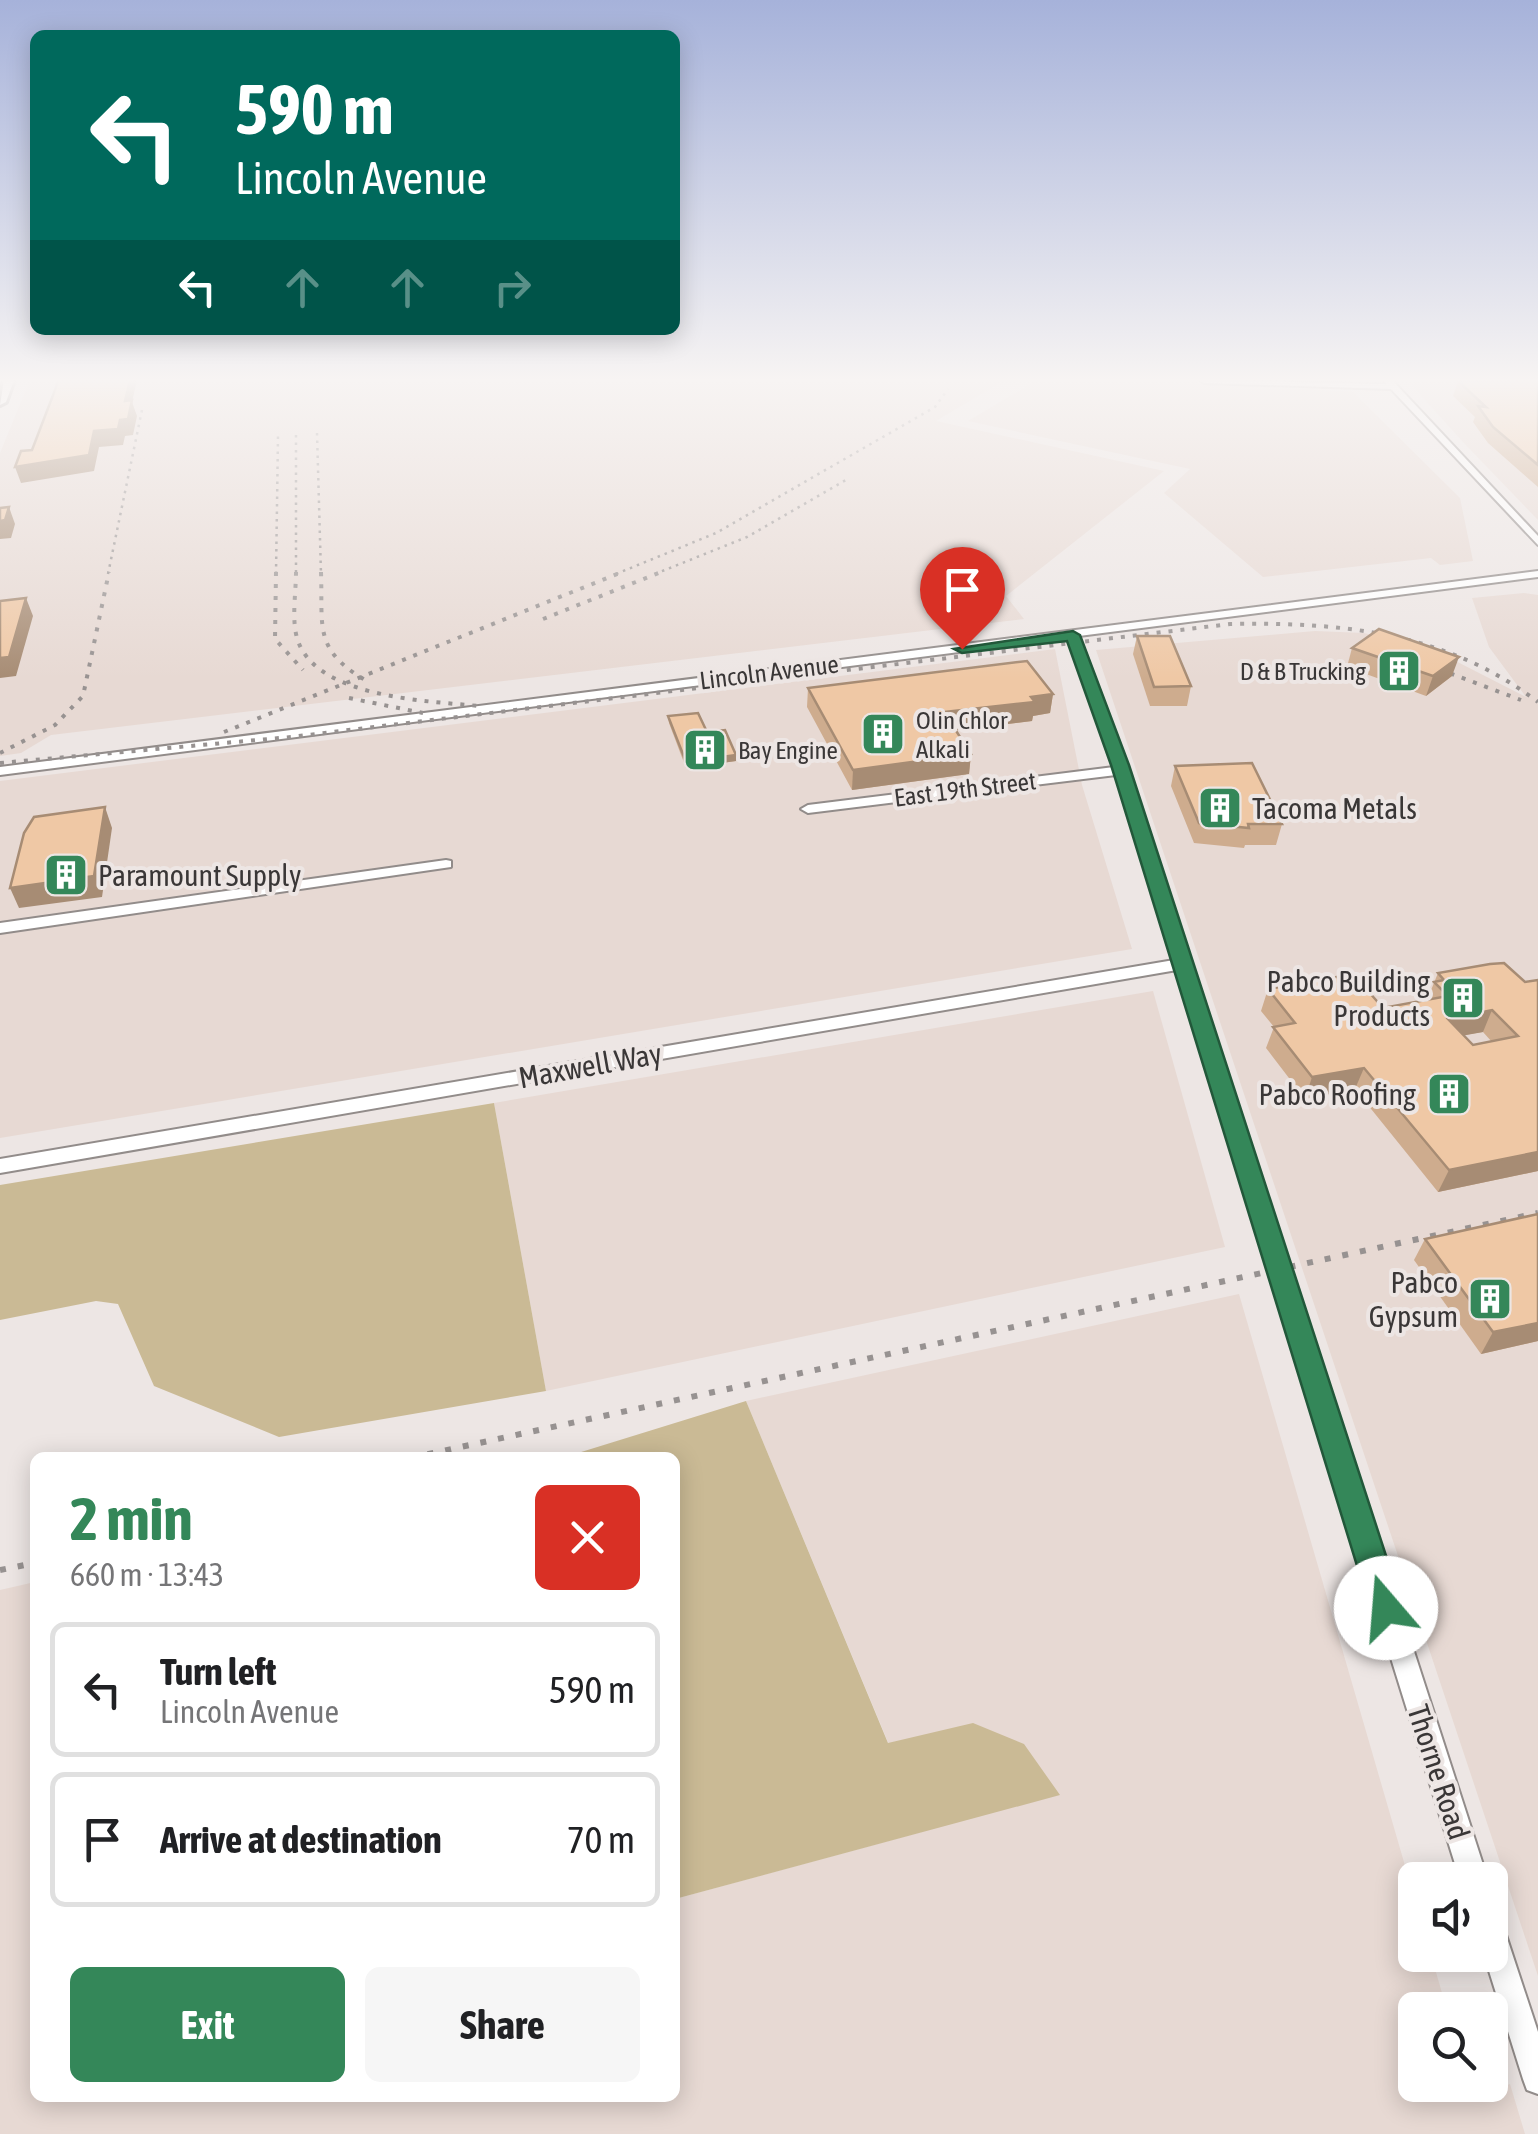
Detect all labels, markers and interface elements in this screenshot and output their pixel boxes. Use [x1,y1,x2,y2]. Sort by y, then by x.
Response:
text: 590 m [235,69,394,149]
icon: left [70,70,200,200]
text: Lincoln Avenue [235,152,487,204]
icon: left [170,260,225,315]
icon: ahead [275,260,330,315]
icon: ahead [380,260,435,315]
icon: right [485,260,540,315]
pin [920,547,1005,650]
icon: arrive [935,562,990,617]
building icon: D & B Trucking [1376,648,1422,694]
street label: Lincoln Avenue [698,650,840,694]
place label: D & B Trucking [1240,657,1366,685]
place label: Olin Chlor Alkali [916,706,1008,763]
building icon: Olin Chlor Alkali [860,711,906,757]
building icon: Bay Engine [682,727,728,773]
place label: Bay Engine [738,736,838,764]
street label: East 19th Street [892,766,1038,812]
building icon: Tacoma Metals [1197,785,1243,831]
place label: Tacoma Metals [1252,791,1417,825]
building icon: Paramount Supply [43,852,89,898]
place label: Paramount Supply [98,858,301,892]
place label: Pabco Building Products [1267,964,1430,1032]
building icon: Pabco Building Products [1440,975,1486,1021]
street label: Maxwell Way [516,1036,664,1094]
building icon: Pabco Roofing [1426,1071,1472,1117]
place label: Pabco Roofing [1259,1077,1416,1111]
place label: Pabco Gypsum [1369,1265,1458,1333]
building icon: Pabco Gypsum [1467,1276,1513,1322]
text: 2 min [70,1484,193,1553]
button: close [535,1485,640,1590]
text: 660 m · 13:43 [70,1556,224,1593]
position arrow [1334,1556,1438,1660]
text: Turn left [160,1650,276,1693]
icon: left [75,1662,130,1717]
text: 590 m [549,1668,635,1711]
text: Lincoln Avenue [160,1693,339,1730]
street label: Thorne Road [1401,1700,1477,1844]
icon: arrive [75,1812,130,1867]
text: Arrive at destination [160,1818,442,1861]
text: 70 m [567,1818,635,1861]
map controls [1398,1862,1508,2102]
button: sound [1398,1862,1508,1972]
button: Exit [70,1967,345,2082]
button: Share [365,1967,640,2082]
button: search [1398,1992,1508,2102]

